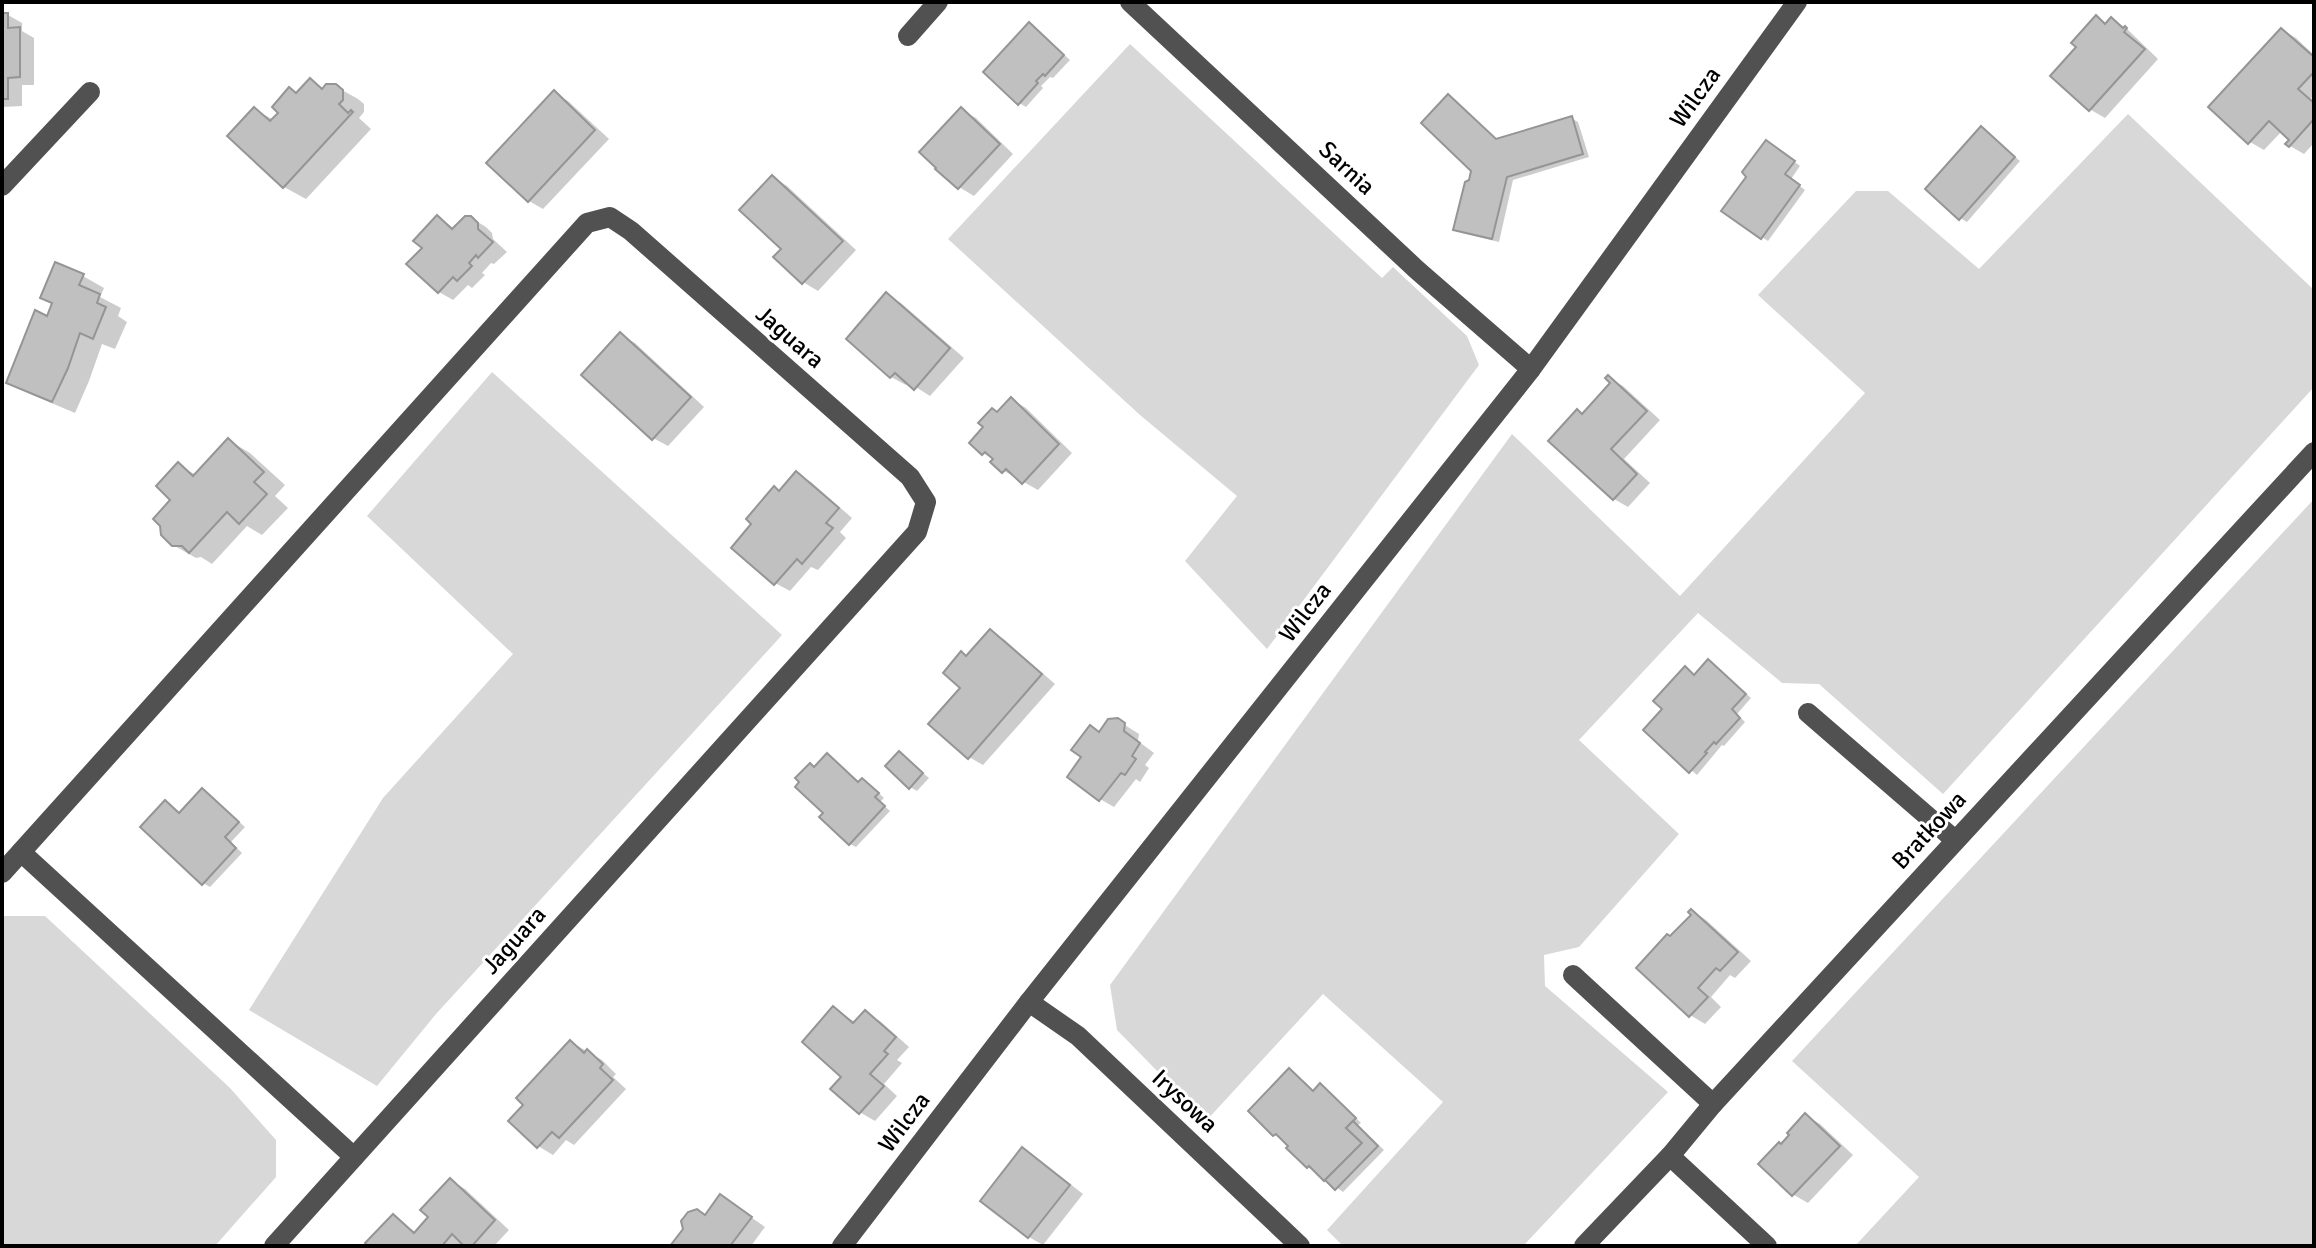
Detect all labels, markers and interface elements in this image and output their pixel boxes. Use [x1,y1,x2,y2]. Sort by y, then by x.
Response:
street label: Wilcza [1663,61,1727,133]
street label: Sarnia [1313,134,1381,202]
street label: Jaguara [750,299,830,375]
street label: Wilcza [1272,576,1338,648]
street label: Bratkowa [1885,785,1973,875]
street label: Jaguara [476,900,552,980]
street label: Irysowa [1146,1063,1224,1139]
street label: Wilcza [872,1086,936,1158]

